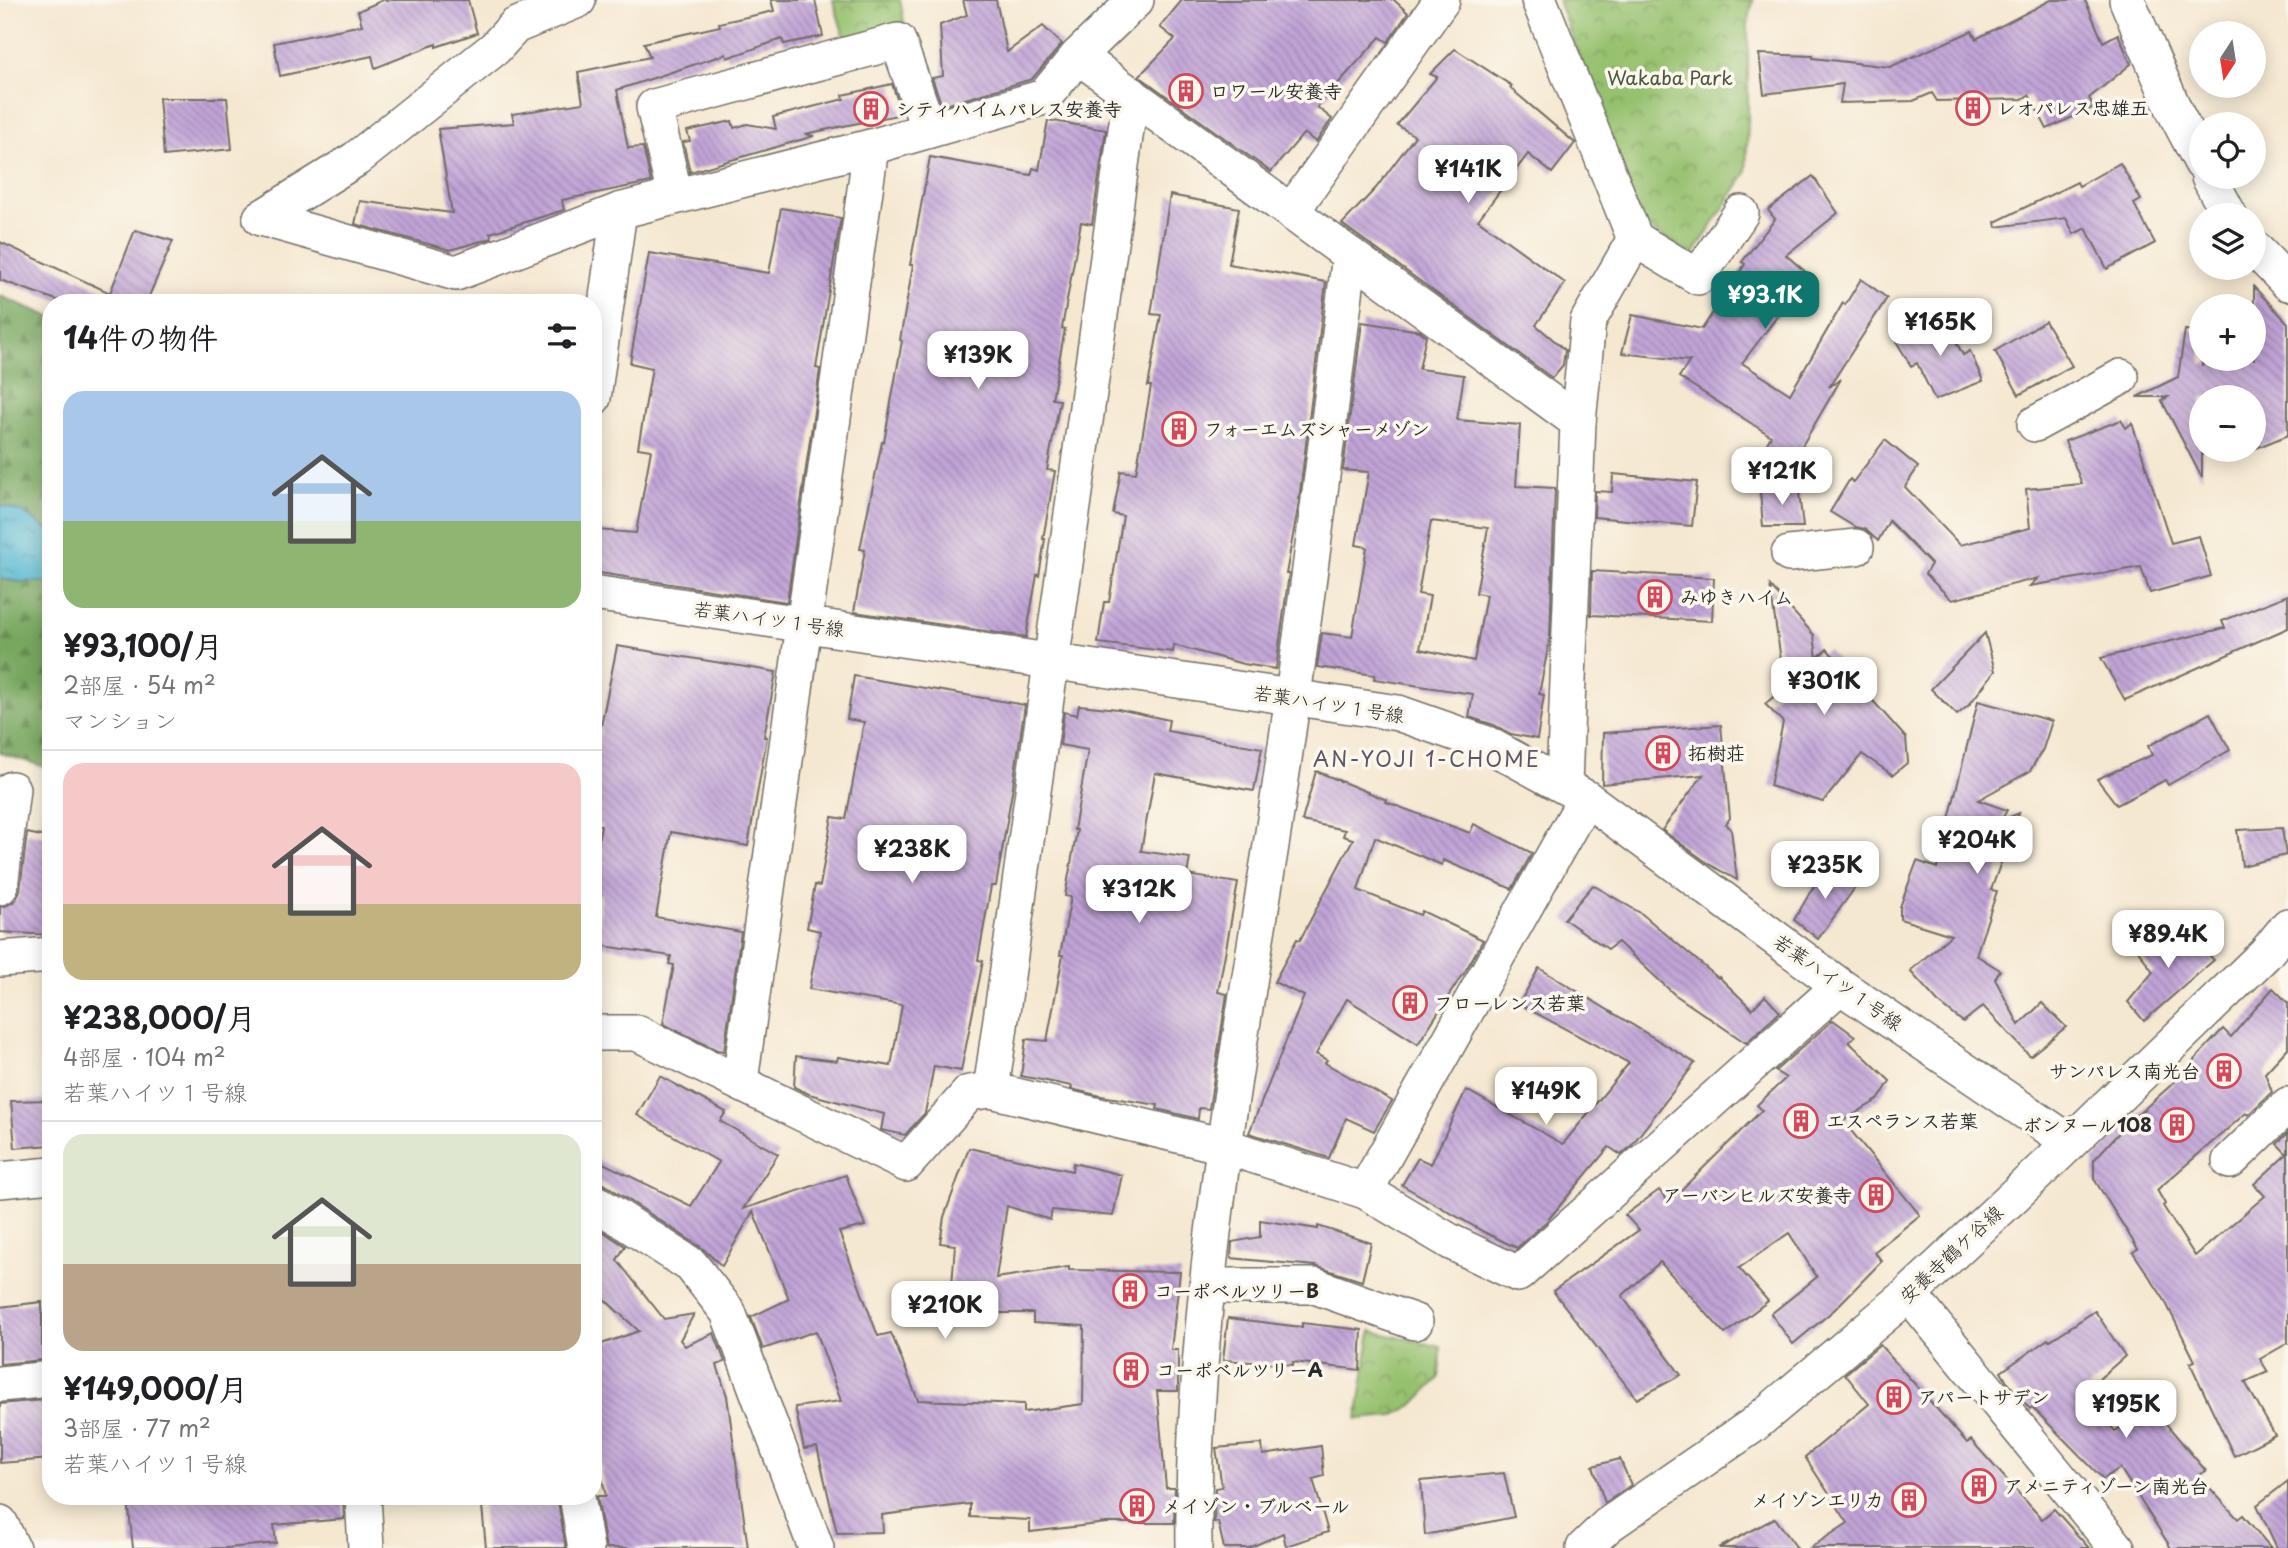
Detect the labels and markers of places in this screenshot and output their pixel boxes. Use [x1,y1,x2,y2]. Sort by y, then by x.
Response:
building icon: ロワール安養寺 [1167,72,1205,110]
place label: ロワール安養寺 [1210,76,1342,104]
building icon: レオパレス忠雄五 [1954,89,1992,127]
building icon: シティハイムパレス安養寺 [852,90,890,128]
place label: レオパレス忠雄五 [1997,93,2149,121]
place label: シティハイムパレス安養寺 [896,94,1122,122]
pin: ¥141K [1419,146,1517,205]
pin: ¥93.1K [1708,272,1822,331]
pin: ¥165K [1891,298,1989,358]
pin: ¥139K [929,332,1027,391]
building icon: フォーエムズシャーメゾン [1160,410,1198,448]
place label: フォーエムズシャーメゾン [1204,414,1430,442]
pin: ¥121K [1733,448,1831,507]
building icon: みゆきハイム [1636,578,1674,616]
place label: みゆきハイム [1680,582,1793,610]
pin: ¥301K [1775,658,1873,717]
building icon: 拓樹荘 [1644,734,1682,772]
place label: 拓樹荘 [1688,738,1745,766]
pin: ¥204K [1928,816,2026,876]
pin: ¥238K [863,826,961,885]
pin: ¥235K [1776,842,1874,901]
pin: ¥312K [1090,866,1188,925]
pin: ¥89.4K [2111,911,2225,970]
building icon: フローレンス若葉 [1391,984,1429,1022]
place label: フローレンス若葉 [1434,988,1585,1016]
building icon: サンパレス南光台 [2205,1052,2243,1090]
place label: サンパレス南光台 [2049,1056,2200,1084]
pin: ¥149K [1497,1068,1595,1127]
building icon: エスペランス若葉 [1782,1102,1820,1140]
place label: エスペランス若葉 [1826,1106,1978,1134]
building icon: ボンヌール108 [2158,1106,2196,1144]
place label: ボンヌール108 [2023,1110,2152,1138]
building icon: アーバンヒルズ安養寺 [1857,1176,1895,1214]
place label: アーバンヒルズ安養寺 [1662,1180,1852,1208]
building icon: コーポベルツリーB [1111,1272,1149,1310]
place label: コーポベルツリーB [1154,1276,1319,1304]
pin: ¥210K [896,1282,994,1341]
building icon: コーポベルツリーA [1112,1351,1150,1389]
place label: コーポベルツリーA [1156,1355,1323,1383]
building icon: アパートサデン [1875,1378,1913,1416]
pin: ¥195K [2077,1380,2175,1440]
place label: アパートサデン [1918,1382,2050,1410]
building icon: アメニティゾーン南光台 [1960,1467,1998,1505]
place label: アメニティゾーン南光台 [2004,1471,2208,1499]
building icon: メイゾンエリカ [1890,1481,1928,1519]
place label: メイゾンエリカ [1751,1485,1884,1513]
building icon: メイゾン・ブルベール [1118,1487,1156,1525]
place label: メイゾン・ブルベール [1162,1491,1350,1519]

